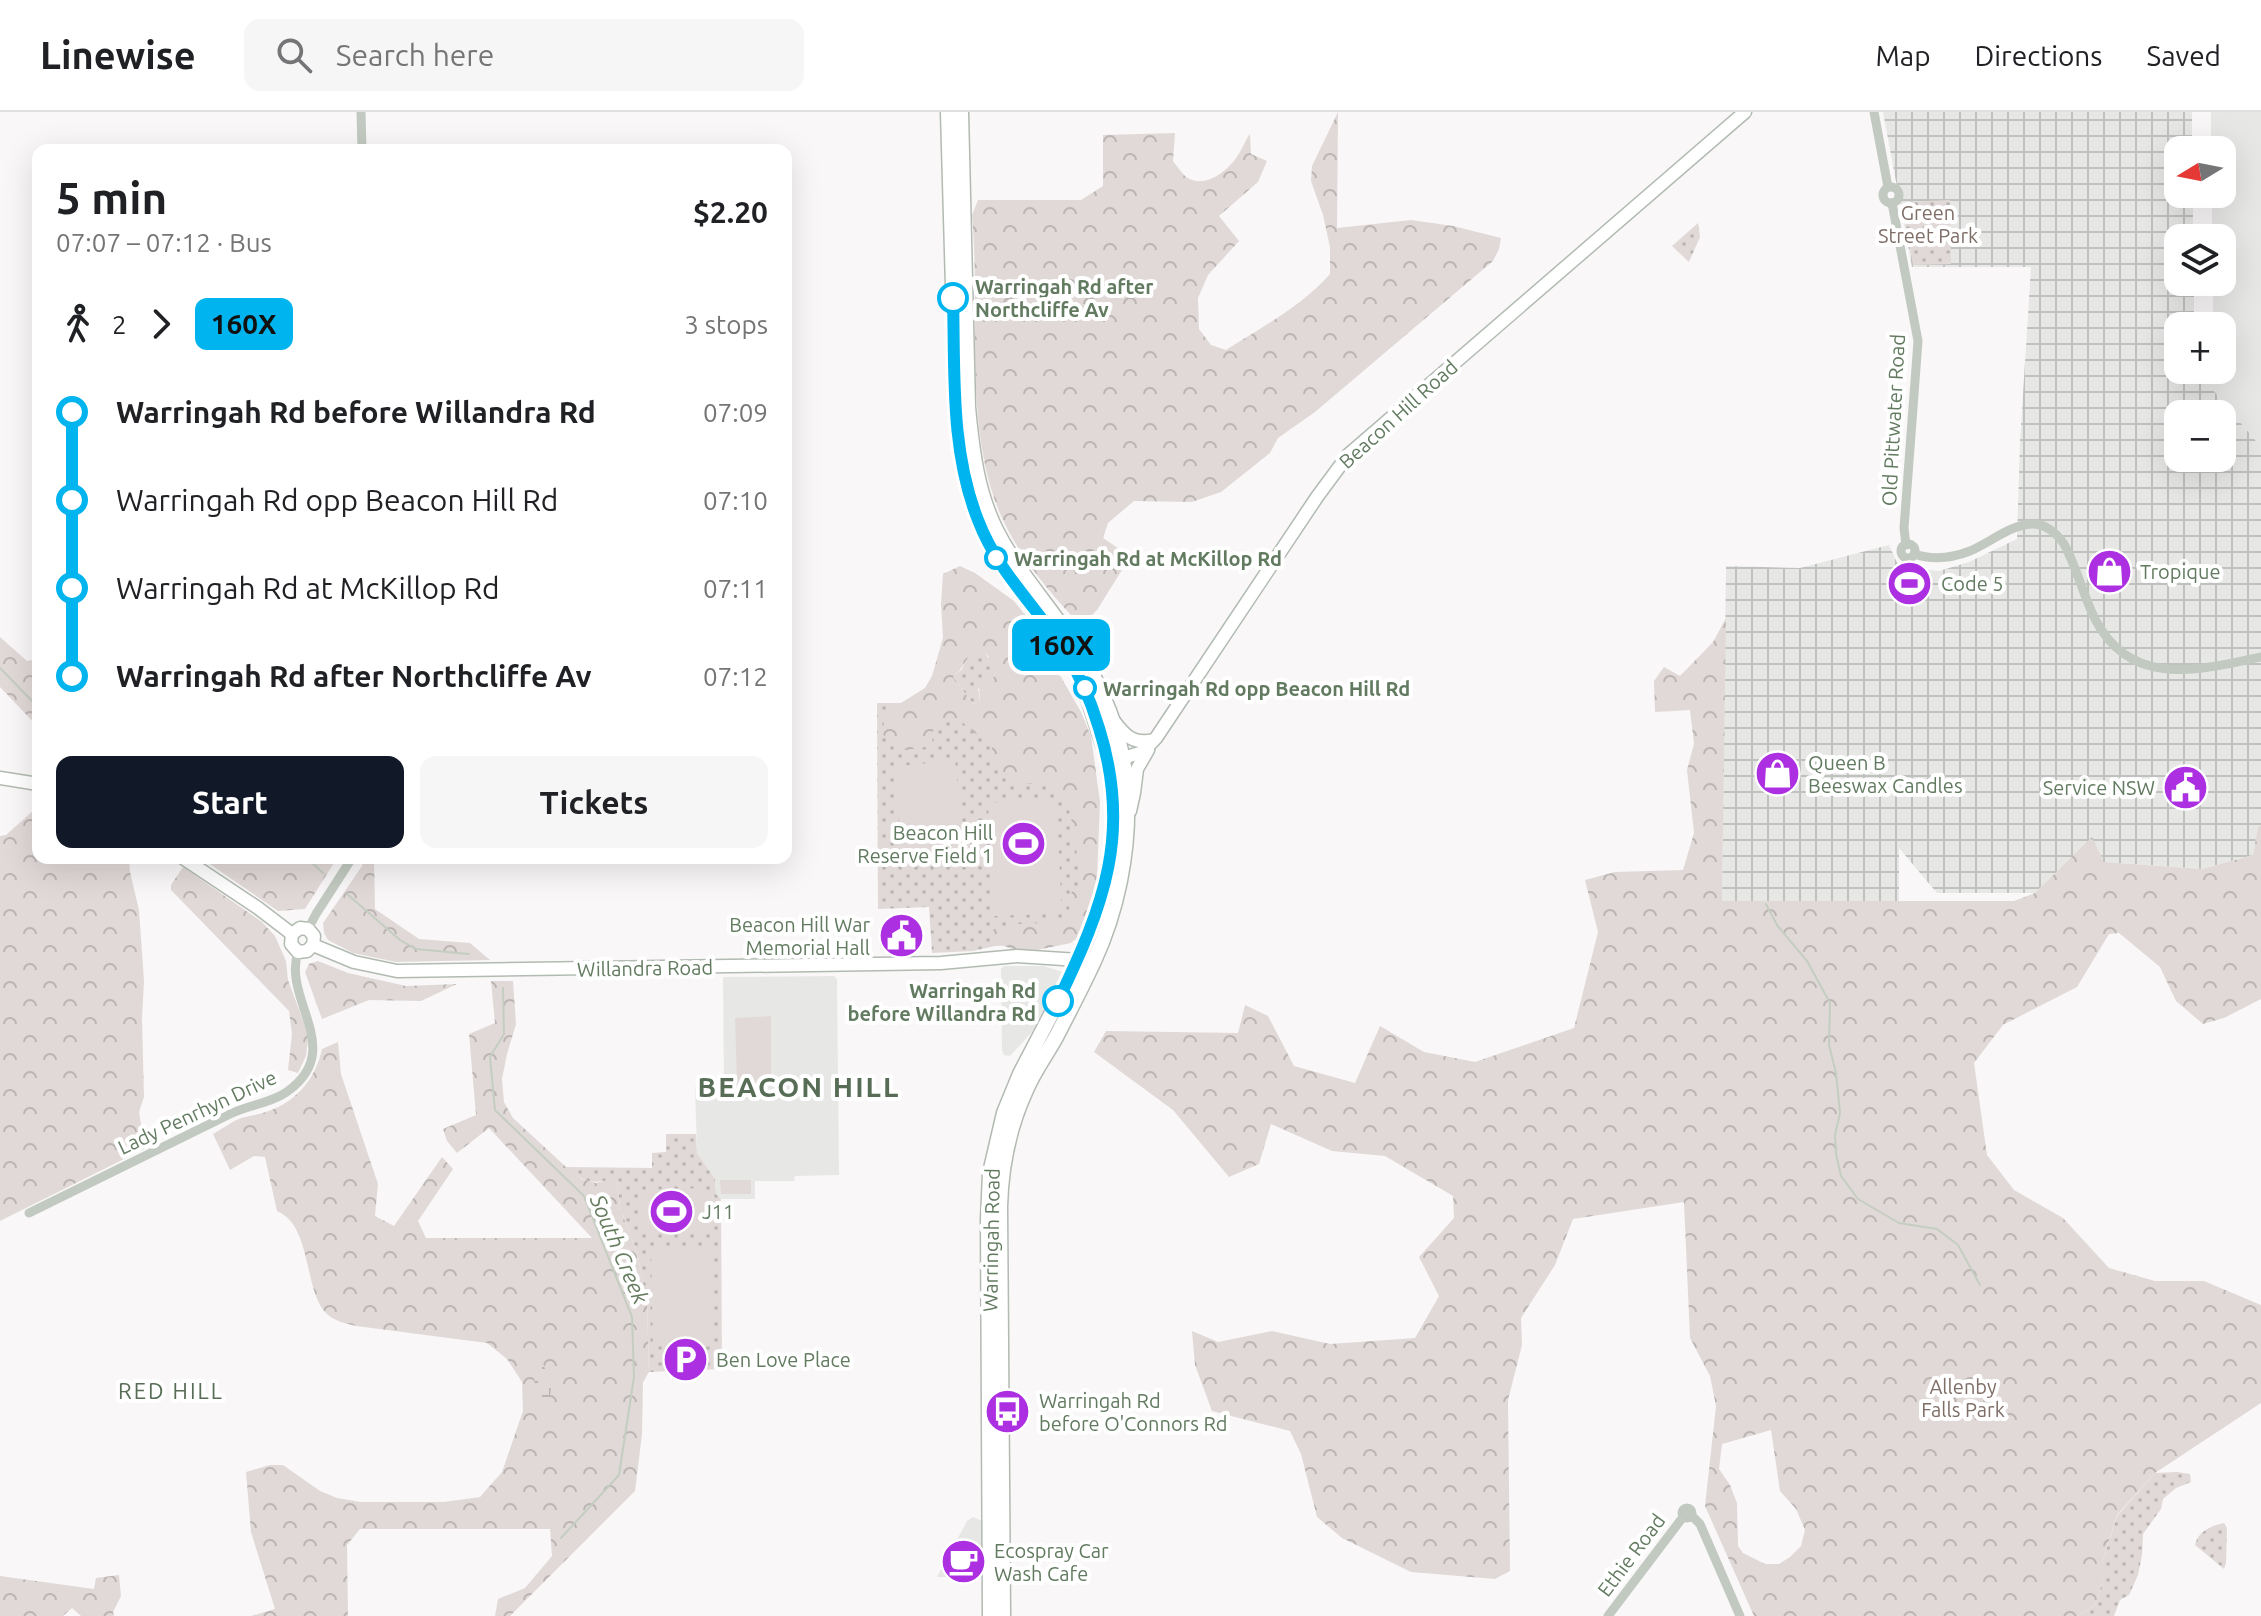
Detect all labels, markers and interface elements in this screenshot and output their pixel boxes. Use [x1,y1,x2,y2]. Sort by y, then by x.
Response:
search box [244,19,804,91]
icon: search [272,33,316,77]
text: Linewise [40,34,196,76]
text: Search here [336,38,494,72]
text: Map [1875,40,1931,71]
text: Directions [1975,40,2102,71]
text: Saved [2146,40,2221,71]
north arrow [2164,136,2236,208]
map controls [2164,136,2236,472]
text: 5 min [56,173,167,222]
text: $2.20 [693,195,768,229]
park label: Green Street Park [1878,201,1978,247]
button: layers [2164,224,2236,296]
text: 07:07 – 07:12 · Bus [56,228,272,257]
place label: Warringah Rd after Northcliffe Av [975,275,1154,321]
marker: Warringah Rd after Northcliffe Av [938,283,968,313]
icon: walk [56,302,100,346]
icon: forward [139,302,183,346]
text: 160X [211,308,277,339]
text: 2 [112,310,127,339]
text: 3 stops [684,310,768,339]
button: + [2164,312,2236,384]
street label: Old Pittwater Road [1877,333,1909,507]
street label: Beacon Hill Road [1334,355,1462,473]
text: Warringah Rd before Willandra Rd [116,395,596,429]
text: 07:09 [703,398,768,427]
button: − [2164,400,2236,472]
text: Warringah Rd opp Beacon Hill Rd [116,483,558,517]
text: 07:10 [703,486,768,515]
marker: Warringah Rd at McKillop Rd [985,547,1007,569]
place label: Warringah Rd at McKillop Rd [1014,547,1282,570]
shop icon: Tropique [2085,547,2133,595]
sports icon: Code 5 [1886,559,1934,607]
place label: Tropique [2140,560,2220,583]
text: Warringah Rd at McKillop Rd [116,571,500,605]
place label: Code 5 [1941,572,2004,595]
text: 07:11 [703,574,768,603]
line badge: 160X [1005,619,1117,671]
text: 160X [1028,629,1094,660]
text: Warringah Rd after Northcliffe Av [116,659,592,693]
text: 07:12 [703,662,768,691]
marker: Warringah Rd opp Beacon Hill Rd [1074,677,1096,699]
place label: Warringah Rd opp Beacon Hill Rd [1103,677,1410,700]
shop icon: Queen B Beeswax Candles [1753,750,1801,798]
place label: Queen B Beeswax Candles [1808,751,1963,797]
button: Start [56,756,404,848]
button: Tickets [420,756,768,848]
public building icon: Service NSW [2162,763,2210,811]
place label: Service NSW [2043,776,2155,799]
sports icon: Beacon Hill Reserve Field 1 [1000,820,1048,868]
place label: Beacon Hill Reserve Field 1 [857,821,993,867]
public building icon: Beacon Hill War Memorial Hall [877,911,925,959]
place label: Beacon Hill War Memorial Hall [729,913,870,959]
street label: Willandra Road [577,955,713,981]
place label: Warringah Rd before Willandra Rd [848,979,1036,1025]
marker: Warringah Rd before Willandra Rd [1043,986,1073,1016]
street label: Lady Penrhyn Drive [114,1065,280,1159]
district label: BEACON HILL [698,1071,900,1102]
street label: Warringah Road [978,1168,1004,1312]
sports icon: J11 [647,1187,695,1235]
water label: South Creek [585,1190,655,1308]
place label: J11 [702,1200,734,1223]
parking icon: Ben Love Place [661,1335,709,1383]
place label: Ben Love Place [716,1348,851,1371]
park label: Allenby Falls Park [1921,1375,2005,1421]
district label: RED HILL [118,1378,224,1403]
bus stop icon: Warringah Rd before O'Connors Rd [984,1388,1032,1436]
place label: Warringah Rd before O'Connors Rd [1039,1389,1228,1435]
street label: Ethie Road [1593,1509,1669,1601]
cafe icon: Ecospray Car Wash Cafe [939,1538,987,1586]
place label: Ecospray Car Wash Cafe [994,1539,1109,1585]

